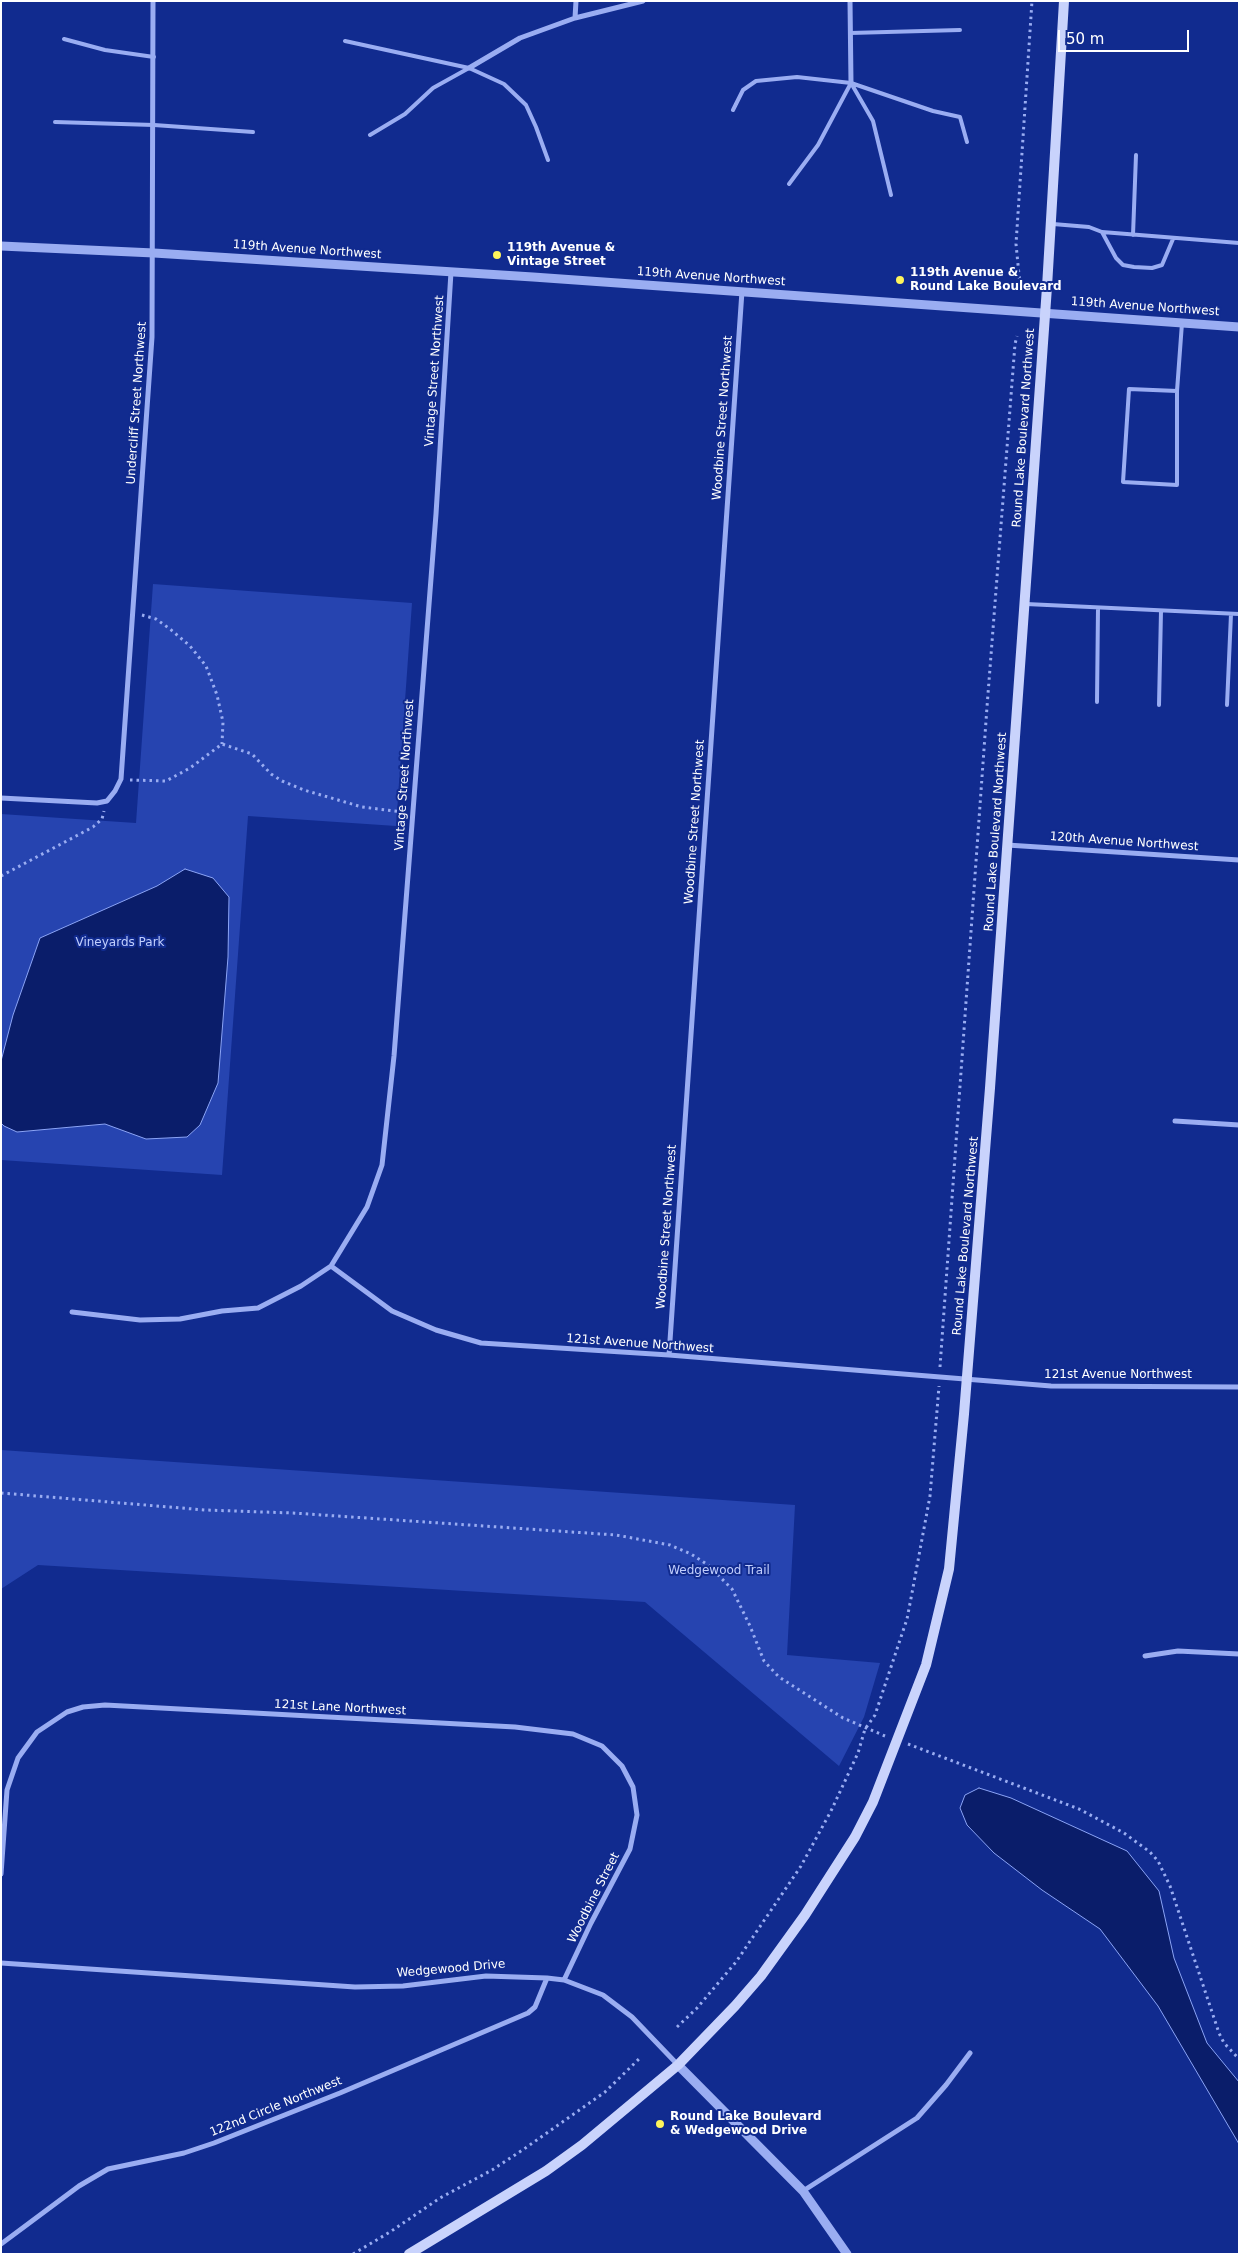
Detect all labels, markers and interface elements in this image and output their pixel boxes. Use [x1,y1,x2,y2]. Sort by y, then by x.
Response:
scale bar [1060,20,1191,52]
text: 50 m [1066,30,1104,48]
street label: 119th Avenue Northwest [232,238,382,262]
place label: 119th Avenue & Vintage Street [507,241,615,269]
marker: 119th Avenue & Vintage Street [491,249,503,261]
street label: 119th Avenue Northwest [636,265,786,289]
place label: 119th Avenue & Round Lake Boulevard [910,266,1062,294]
marker: 119th Avenue & Round Lake Boulevard [894,274,906,286]
street label: Vintage Street Northwest [423,295,447,447]
street label: 119th Avenue Northwest [1070,295,1220,319]
street label: Undercliff Street Northwest [124,321,150,485]
street label: Round Lake Boulevard Northwest [1010,328,1038,528]
street label: Woodbine Street Northwest [710,335,736,501]
street label: Vintage Street Northwest [393,699,417,851]
street label: Round Lake Boulevard Northwest [982,732,1010,932]
street label: Woodbine Street Northwest [682,739,708,905]
street label: 120th Avenue Northwest [1049,830,1199,854]
park label: Vineyards Park [75,936,165,950]
street label: Round Lake Boulevard Northwest [950,1136,982,1336]
street label: Woodbine Street Northwest [654,1144,680,1310]
street label: 121st Avenue Northwest [566,1332,714,1356]
street label: 121st Avenue Northwest [1044,1368,1192,1382]
park label: Wedgewood Trail [668,1564,770,1578]
street label: 121st Lane Northwest [274,1697,406,1719]
street label: Woodbine Street [565,1850,623,1946]
street label: Wedgewood Drive [396,1957,506,1981]
street label: 122nd Circle Northwest [208,2074,344,2140]
place label: Round Lake Boulevard & Wedgewood Drive [670,2110,822,2138]
marker: Round Lake Boulevard & Wedgewood Drive [654,2118,666,2130]

